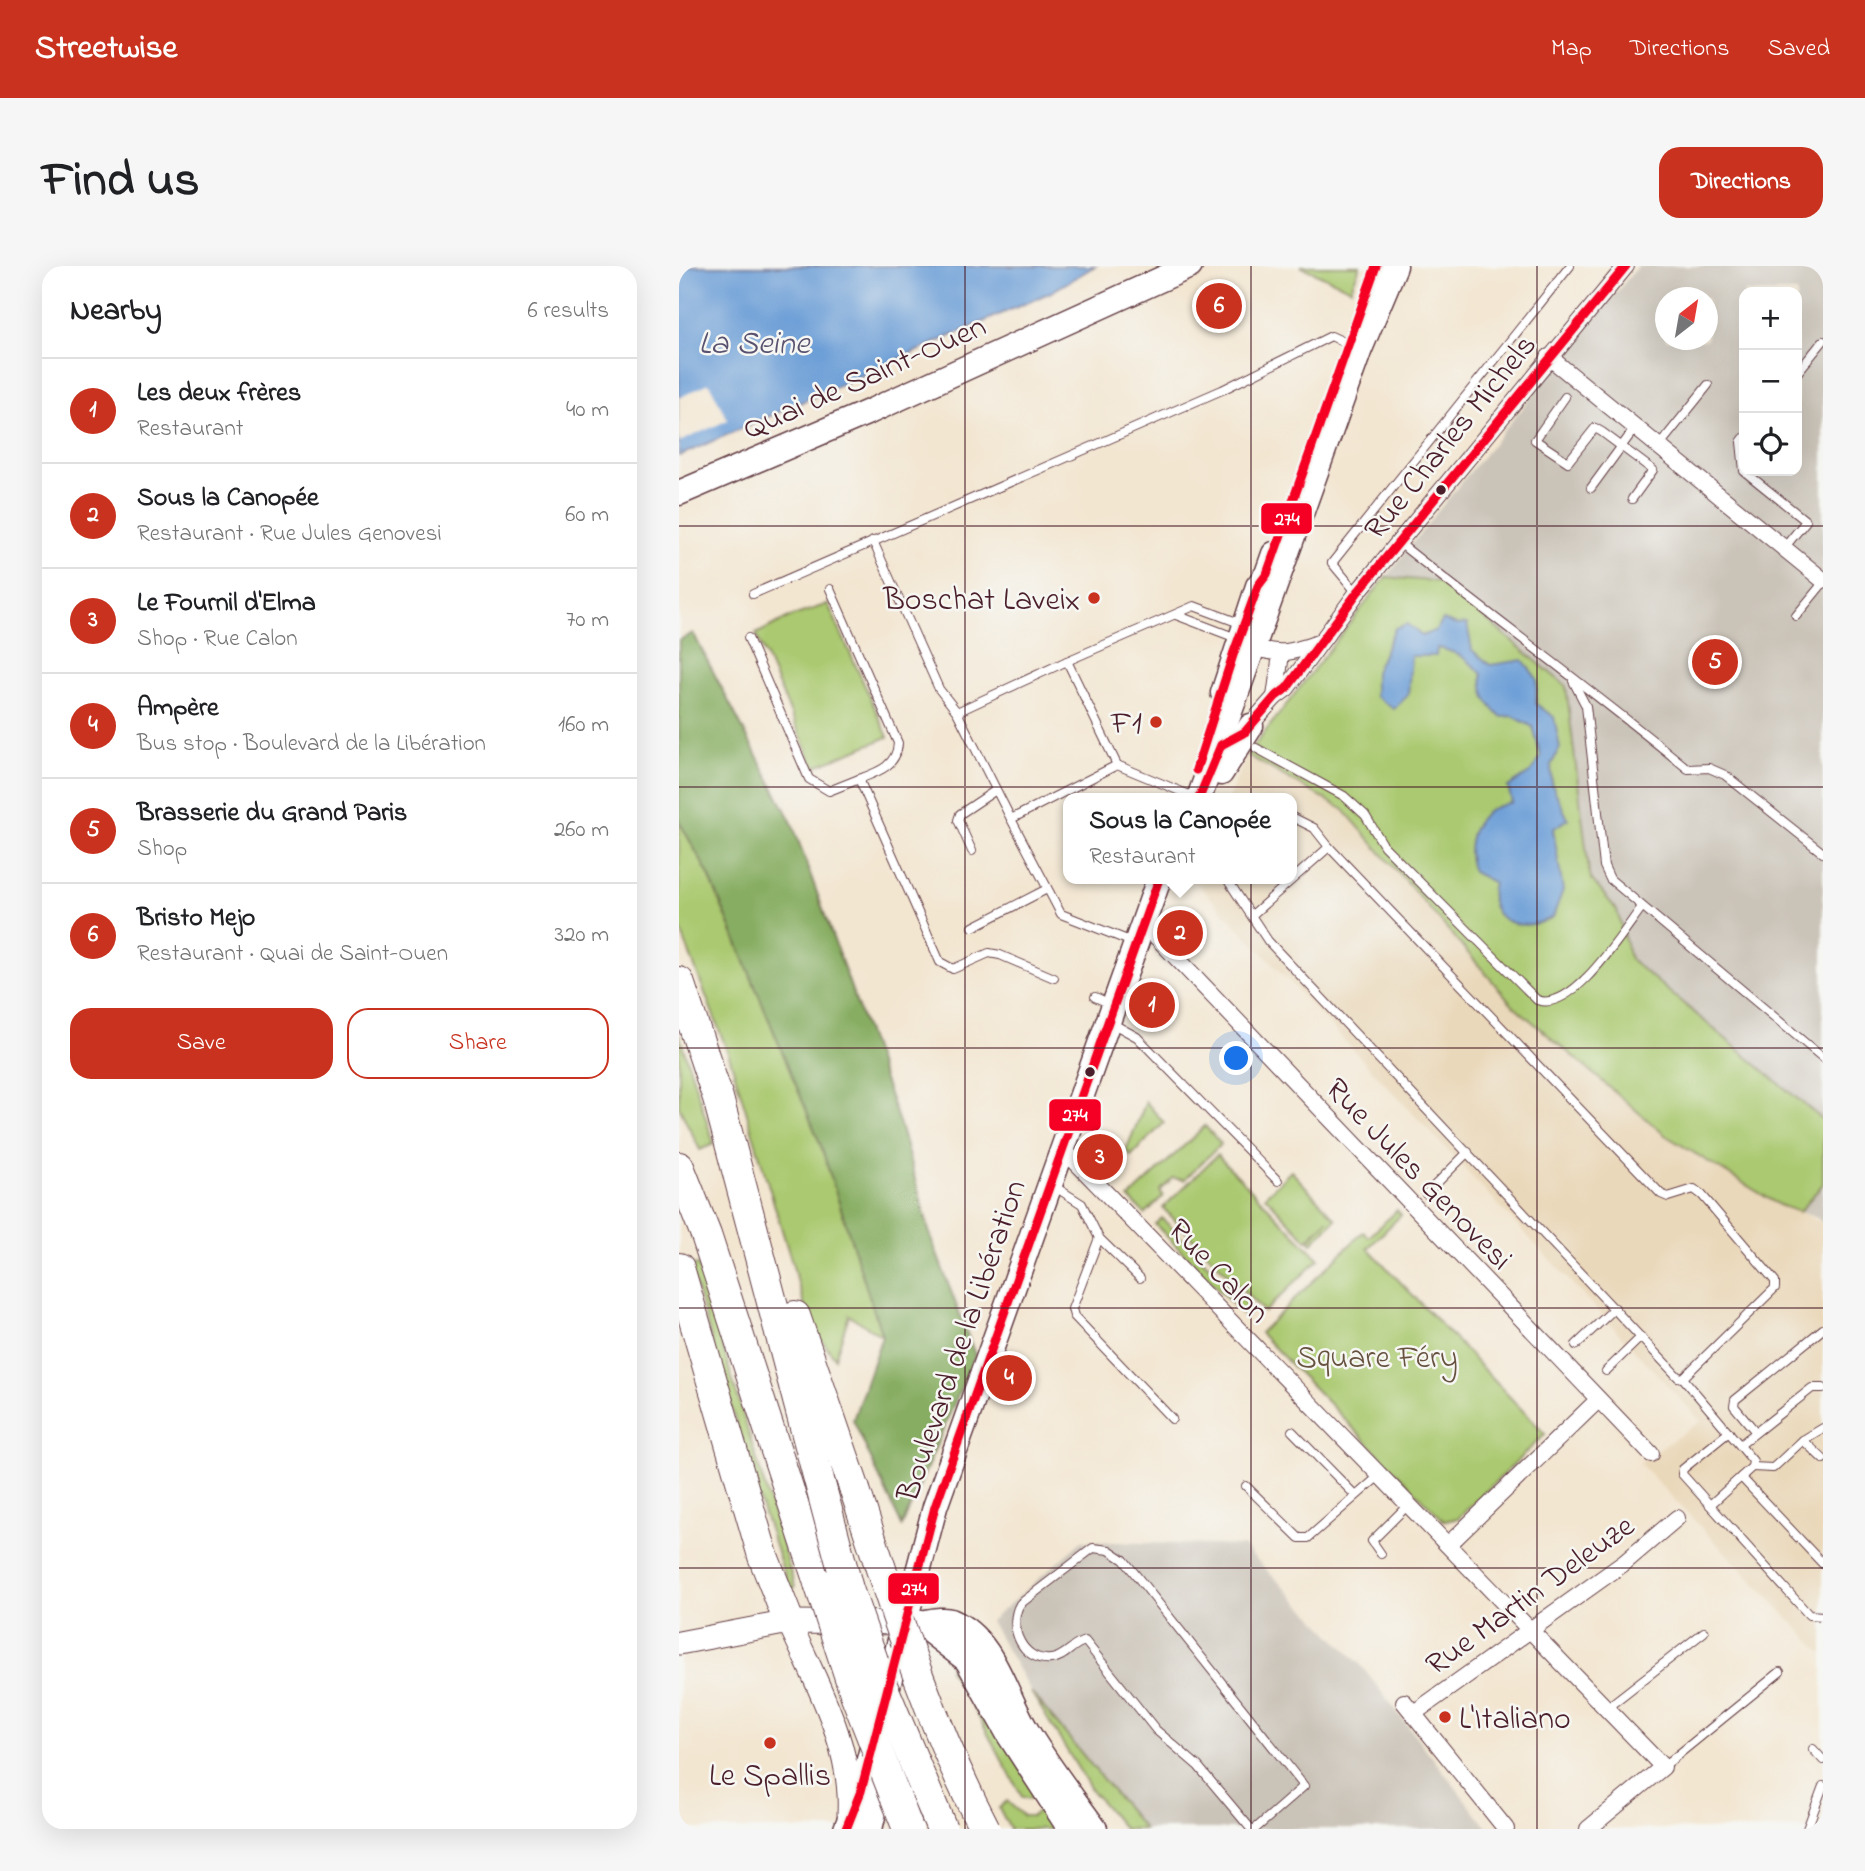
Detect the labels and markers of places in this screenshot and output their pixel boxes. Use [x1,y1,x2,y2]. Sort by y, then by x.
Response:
pin: 6 [1196,280,1242,332]
unlabelled marker [1434,483,1448,497]
place label: Boschat Laveix [882,578,1080,625]
marker: Boschat Laveix [1086,590,1102,606]
pin: 5 [1692,636,1738,688]
place label: F1 [1110,702,1142,749]
marker: F1 [1148,714,1164,730]
pin: 2 [1157,907,1203,959]
pin: 1 [1129,979,1175,1031]
unlabelled marker [1083,1065,1097,1079]
pin: 3 [1077,1131,1123,1183]
pin: 4 [986,1352,1032,1404]
place label: L'Italiano [1459,1697,1571,1744]
marker: L'Italiano [1437,1709,1453,1725]
marker: Le Spallis [762,1735,778,1751]
place label: Le Spallis [709,1754,831,1801]

